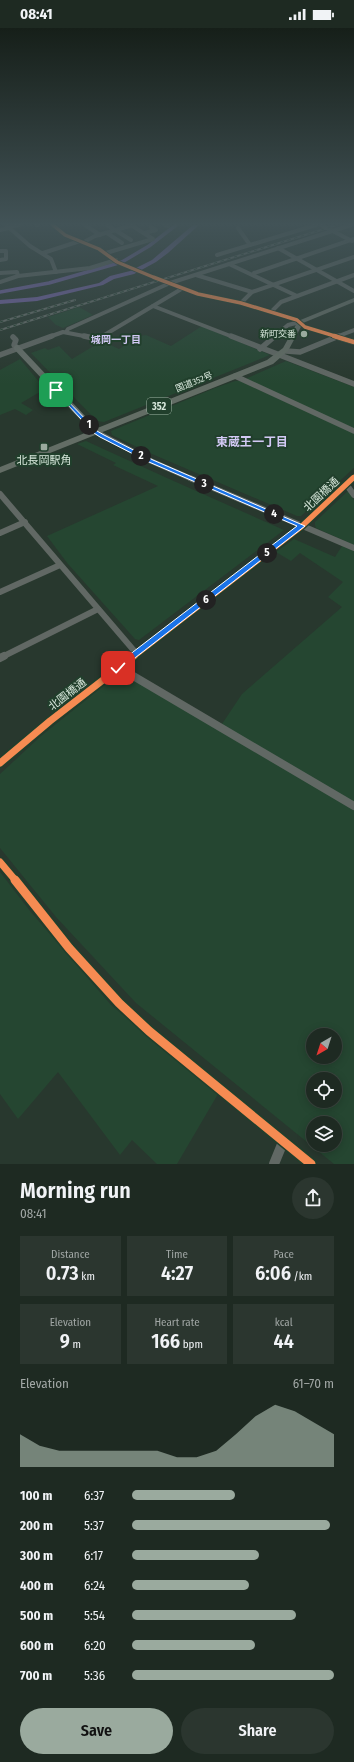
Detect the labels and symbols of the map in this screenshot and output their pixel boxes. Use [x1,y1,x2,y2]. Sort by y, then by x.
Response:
place label: 新町交番 [260,329,296,339]
marker: 新町交番 [299,329,309,339]
district label: 城岡一丁目 [91,334,141,346]
street label: 国道352号 [174,370,214,394]
pin [39,373,73,407]
road number: 352 [147,398,171,414]
pin: 1 [79,415,99,435]
district label: 東蔵王一丁目 [216,435,288,449]
marker: 北長岡駅角 [39,442,49,452]
pin: 2 [131,446,151,466]
place label: 北長岡駅角 [17,454,72,467]
pin: 3 [194,474,214,494]
street label: 北園橋通 [301,475,342,514]
pin: 4 [264,504,284,524]
pin: 5 [257,543,277,563]
pin: 6 [196,590,216,610]
pin [101,651,135,685]
street label: 北園橋通 [46,676,89,713]
north arrow [306,1028,342,1064]

